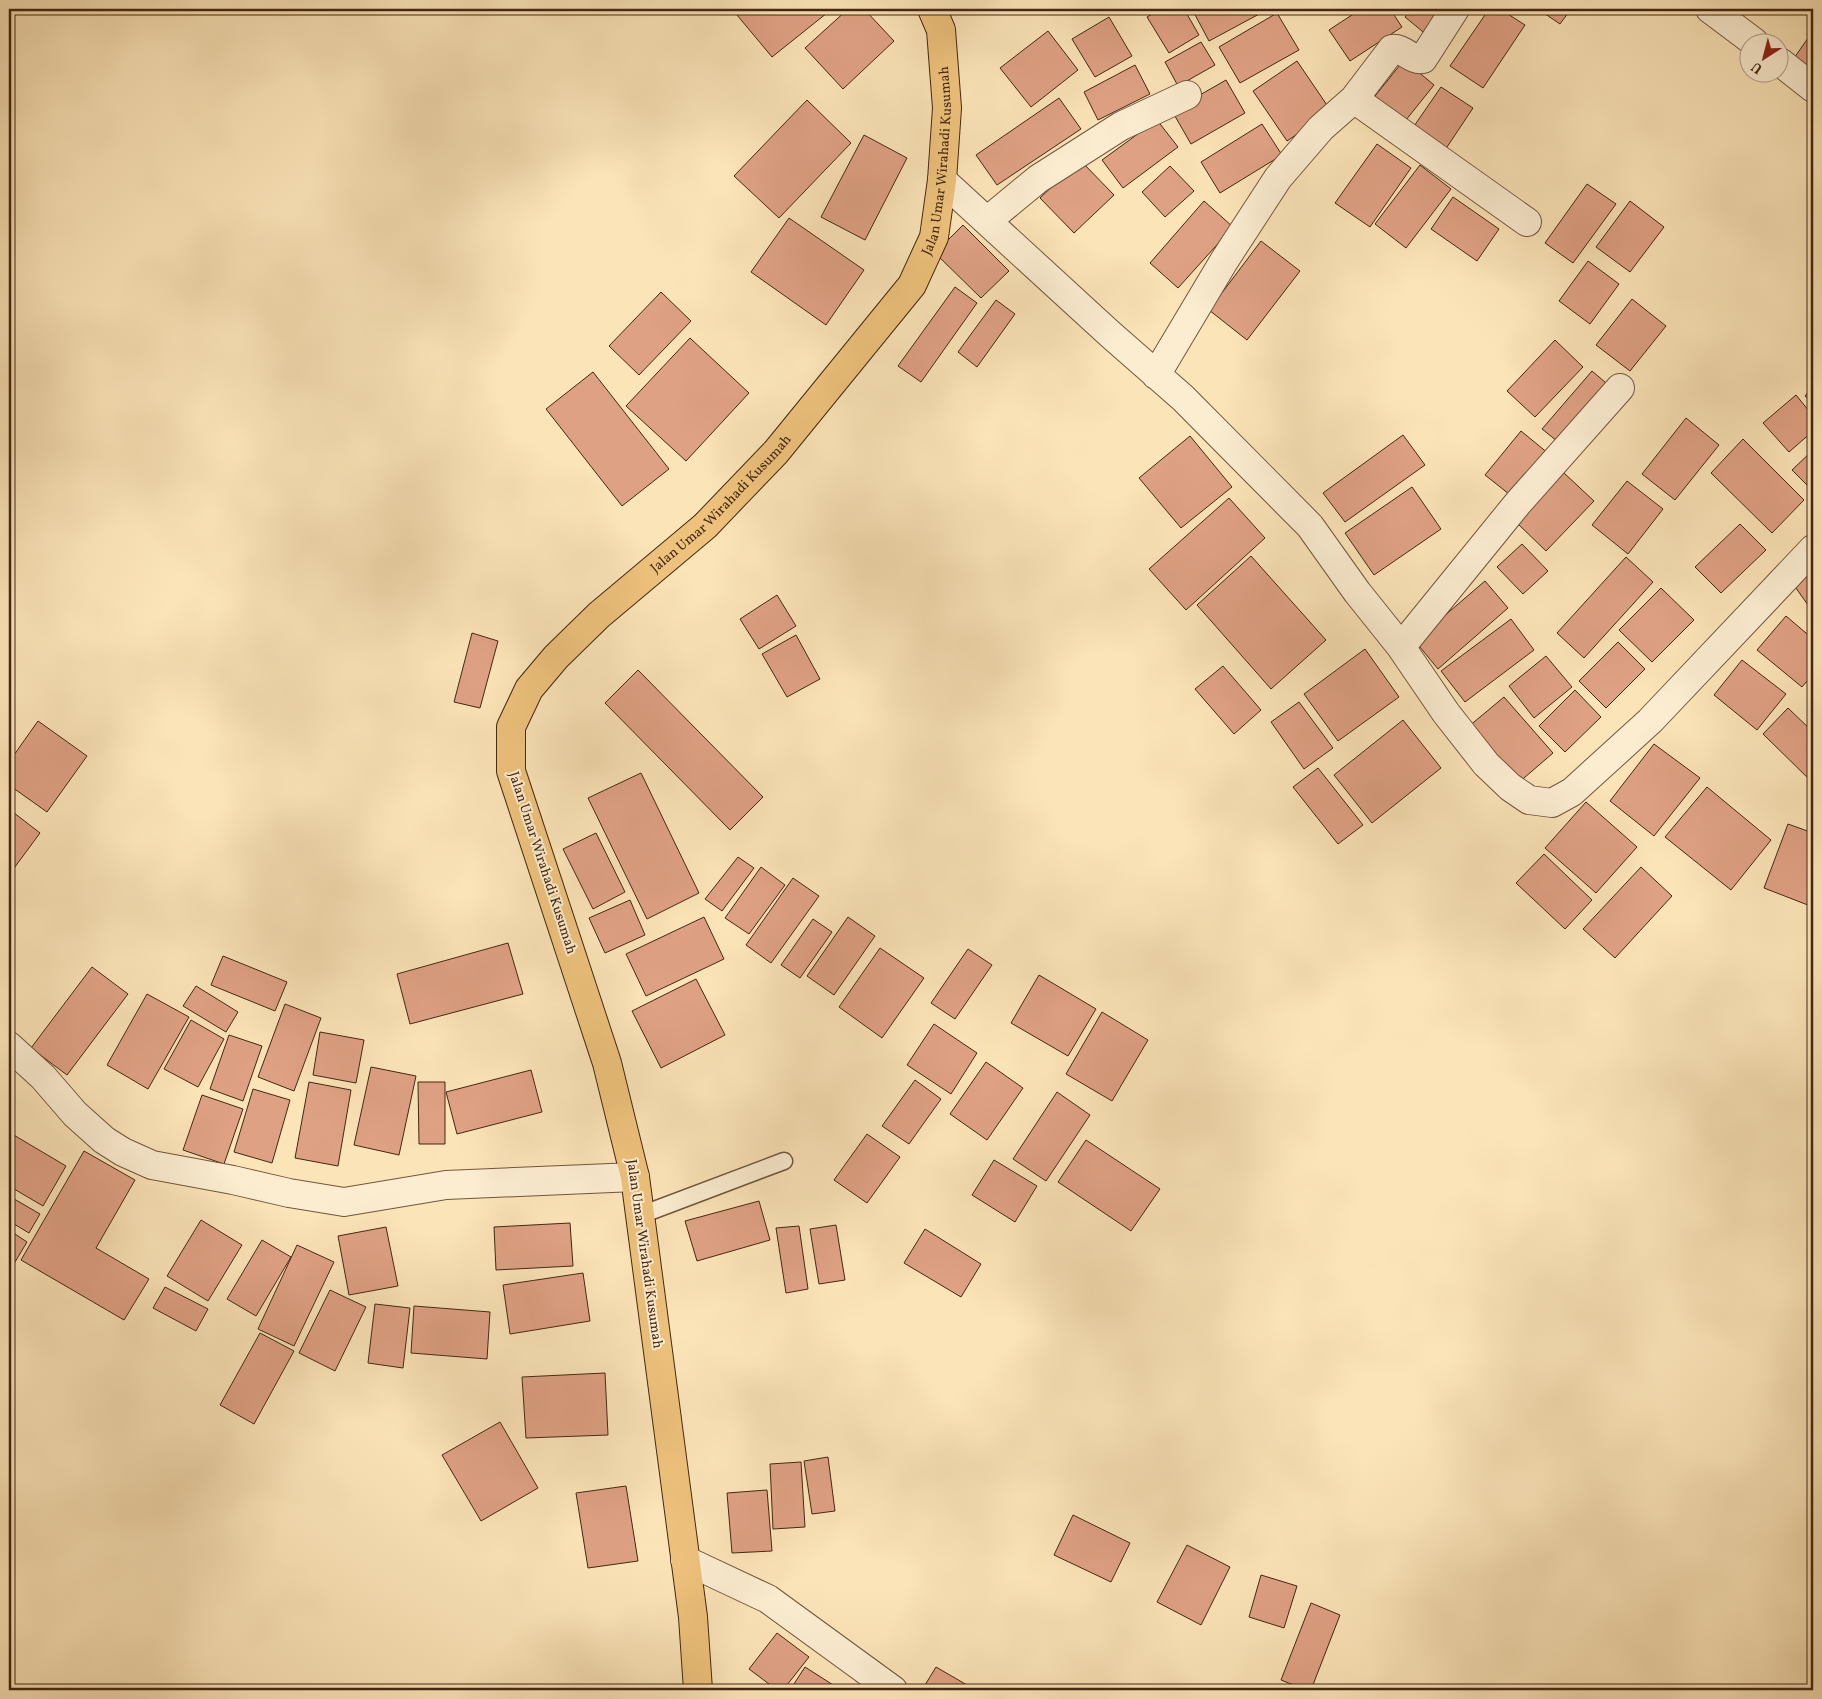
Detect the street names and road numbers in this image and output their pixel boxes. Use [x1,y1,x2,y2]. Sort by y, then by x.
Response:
street label: Jalan Umar Wirahadi Kusumah [917,65,957,259]
street label: Jalan Umar Wirahadi Kusumah [646,431,796,577]
street label: Jalan Umar Wirahadi Kusumah [503,769,581,957]
street label: Jalan Umar Wirahadi Kusumah [621,1158,667,1350]

